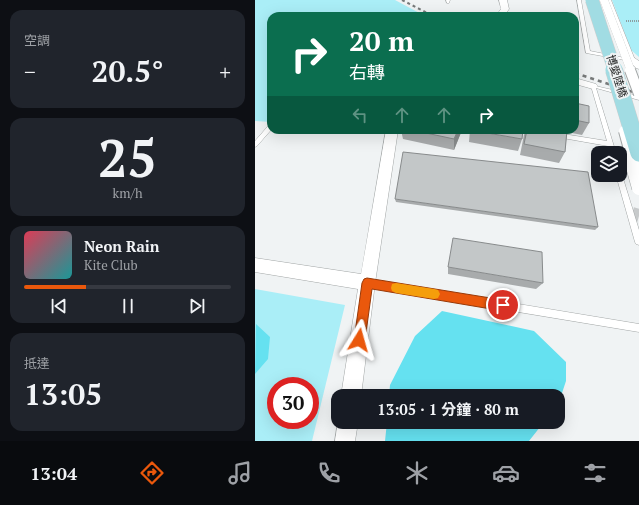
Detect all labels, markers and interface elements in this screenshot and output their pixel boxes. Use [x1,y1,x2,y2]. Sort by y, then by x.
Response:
text: 20 m [349,22,414,59]
icon: right [283,28,335,80]
text: 空調 [24,31,50,49]
text: 20.5° [91,51,164,91]
street label: 博愛陸橋 [604,53,630,99]
text: − [24,57,36,86]
text: + [219,57,231,86]
text: 右轉 [349,60,385,84]
icon: left [349,104,371,126]
icon: ahead [391,104,413,126]
icon: ahead [433,104,455,126]
icon: right [475,104,497,126]
text: 25 [98,123,157,192]
map controls [591,146,627,182]
button: layers [591,146,627,182]
text: km/h [112,184,143,202]
text: Neon Rain [84,236,160,256]
text: Kite Club [84,256,138,274]
pin [486,288,520,322]
icon: arrive [492,294,514,316]
icon: previous [48,295,70,317]
icon: pause [117,295,139,317]
icon: next [186,295,208,317]
position arrow [338,319,380,361]
text: 抵達 [24,354,50,372]
text: 13:05 [24,374,102,414]
speed limit sign: 30 [267,377,319,429]
text: 13:05 · 1 分鐘 · 80 m [377,399,519,419]
icon: directions [138,459,166,487]
icon: music [226,459,254,487]
icon: phone [315,459,343,487]
icon: climate [403,459,431,487]
icon: car [492,459,520,487]
icon: filters [581,459,609,487]
text: 13:04 [30,461,77,485]

